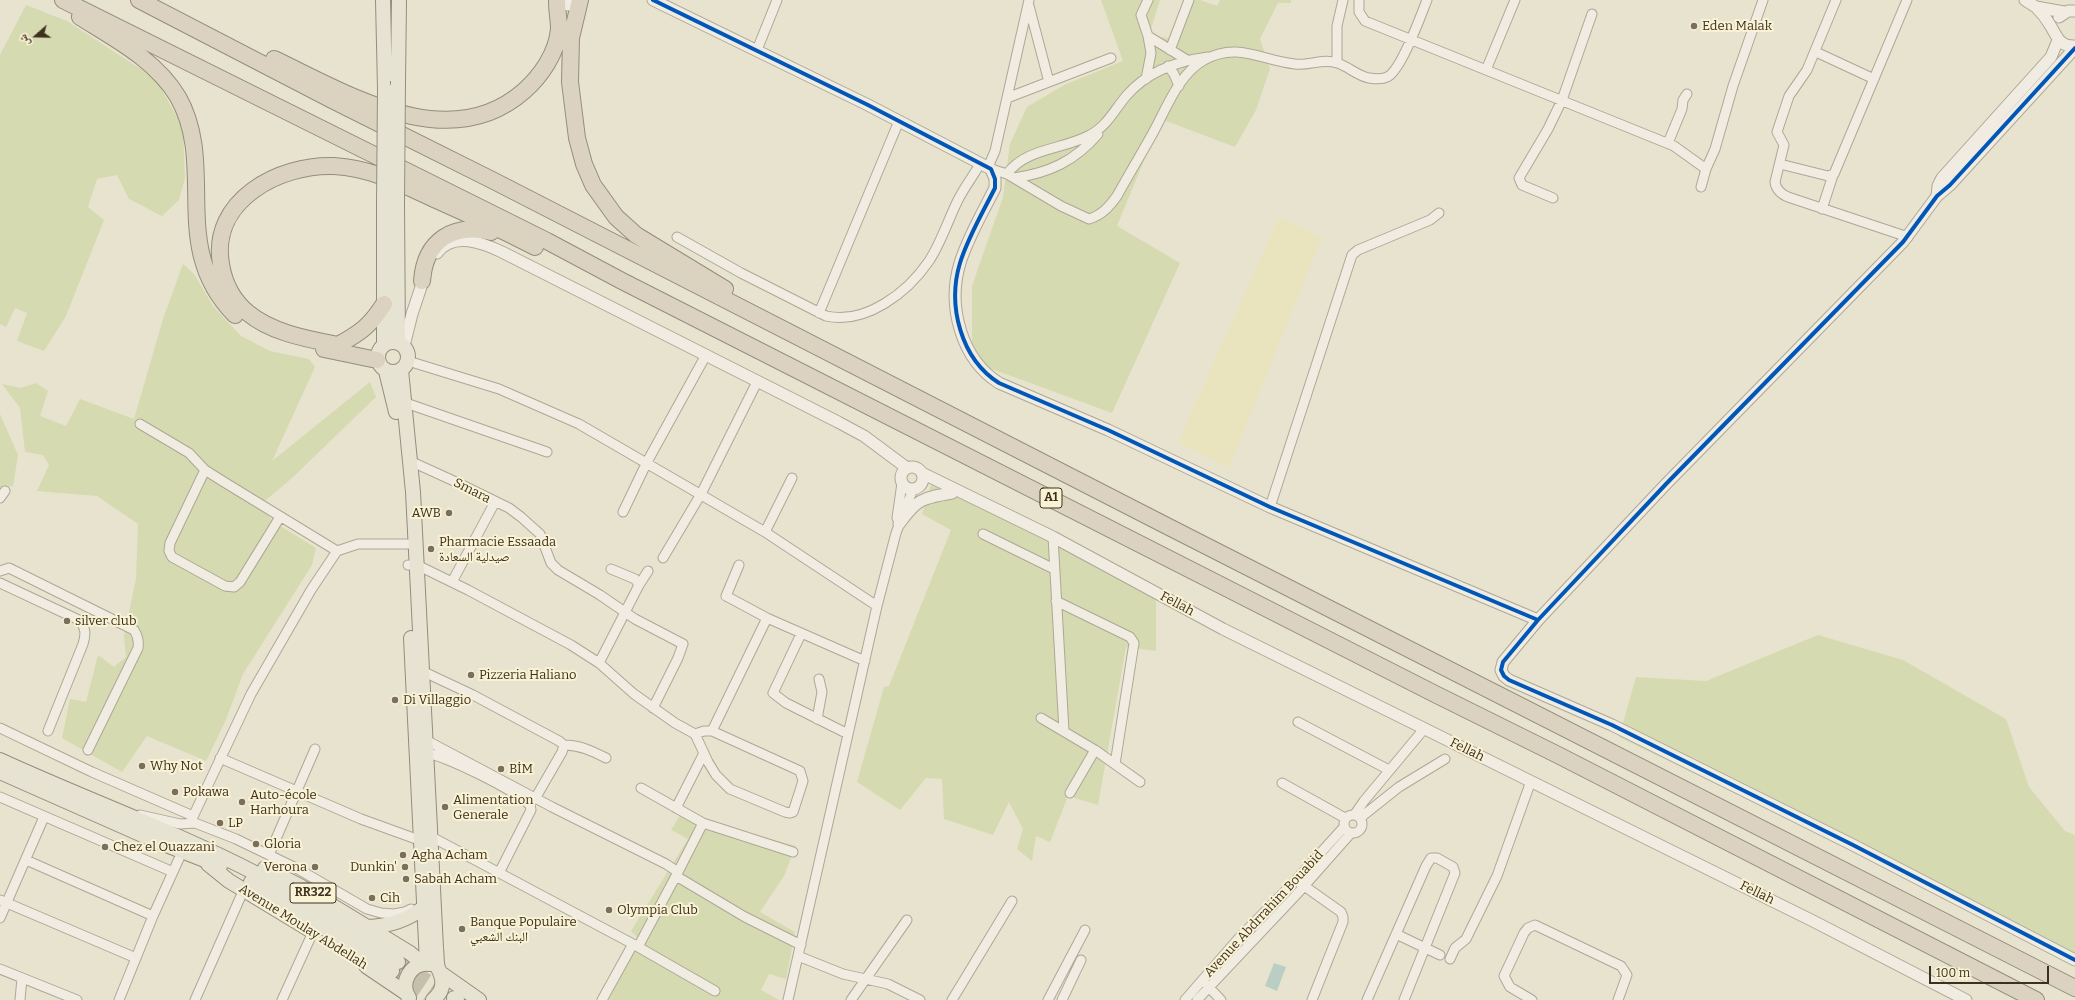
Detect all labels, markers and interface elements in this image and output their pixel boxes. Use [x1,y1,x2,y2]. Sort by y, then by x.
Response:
north arrow [16,16,56,56]
place label: Eden Malak [1702,18,1772,34]
marker: Eden Malak [1689,21,1699,31]
text: ش [16,33,32,48]
street label: Smara [451,475,493,507]
road number: A1 [1040,488,1062,508]
place label: AWB [412,505,441,521]
marker: AWB [444,508,454,518]
place label: Pharmacie Essaada صيدلية السعادة [439,534,556,565]
marker: Pharmacie Essaada صيدلية السعادة [426,544,436,554]
street label: Fellah [1157,589,1197,619]
place label: silver club [75,613,136,629]
marker: silver club [62,616,72,626]
place label: Pizzeria Haliano [479,667,577,683]
marker: Pizzeria Haliano [466,670,476,680]
place label: Di Villaggio [403,692,471,708]
marker: Di Villaggio [390,695,400,705]
street label: Fellah [1447,735,1487,765]
place label: Why Not [150,758,203,774]
marker: Why Not [137,761,147,771]
place label: BİM [509,761,533,777]
marker: BİM [496,764,506,774]
place label: Pokawa [183,784,229,800]
marker: Pokawa [170,787,180,797]
place label: Auto-école Harhoura [250,787,317,818]
place label: Alimentation Generale [453,792,533,823]
marker: Auto-école Harhoura [237,797,247,807]
marker: Alimentation Generale [440,802,450,812]
place label: LP [228,815,243,831]
marker: LP [215,818,225,828]
place label: Gloria [264,836,301,852]
place label: Chez el Ouazzani [113,839,215,855]
marker: Gloria [251,839,261,849]
marker: Chez el Ouazzani [100,842,110,852]
place label: Agha Acham [411,847,488,863]
street label: Avenue Abdrrahim Bouabid [1201,847,1327,981]
marker: Agha Acham [398,850,408,860]
place label: Verona [264,859,307,875]
place label: Dunkin' [350,859,397,875]
marker: Verona [310,862,320,872]
marker: Dunkin' [400,862,410,872]
place label: Sabah Acham [414,871,497,887]
marker: Sabah Acham [401,874,411,884]
street label: Fellah [1737,878,1777,908]
street label: Avenue Moulay Abdellah [236,881,370,973]
road number: RR322 [290,883,336,903]
place label: Cih [380,890,400,906]
marker: Cih [367,893,377,903]
place label: Olympia Club [617,902,698,918]
marker: Olympia Club [604,905,614,915]
place label: Banque Populaire البنك الشعبي [470,914,577,945]
marker: Banque Populaire البنك الشعبي [457,924,467,934]
scale bar [1931,958,2051,984]
text: 100 m [1936,966,1970,980]

